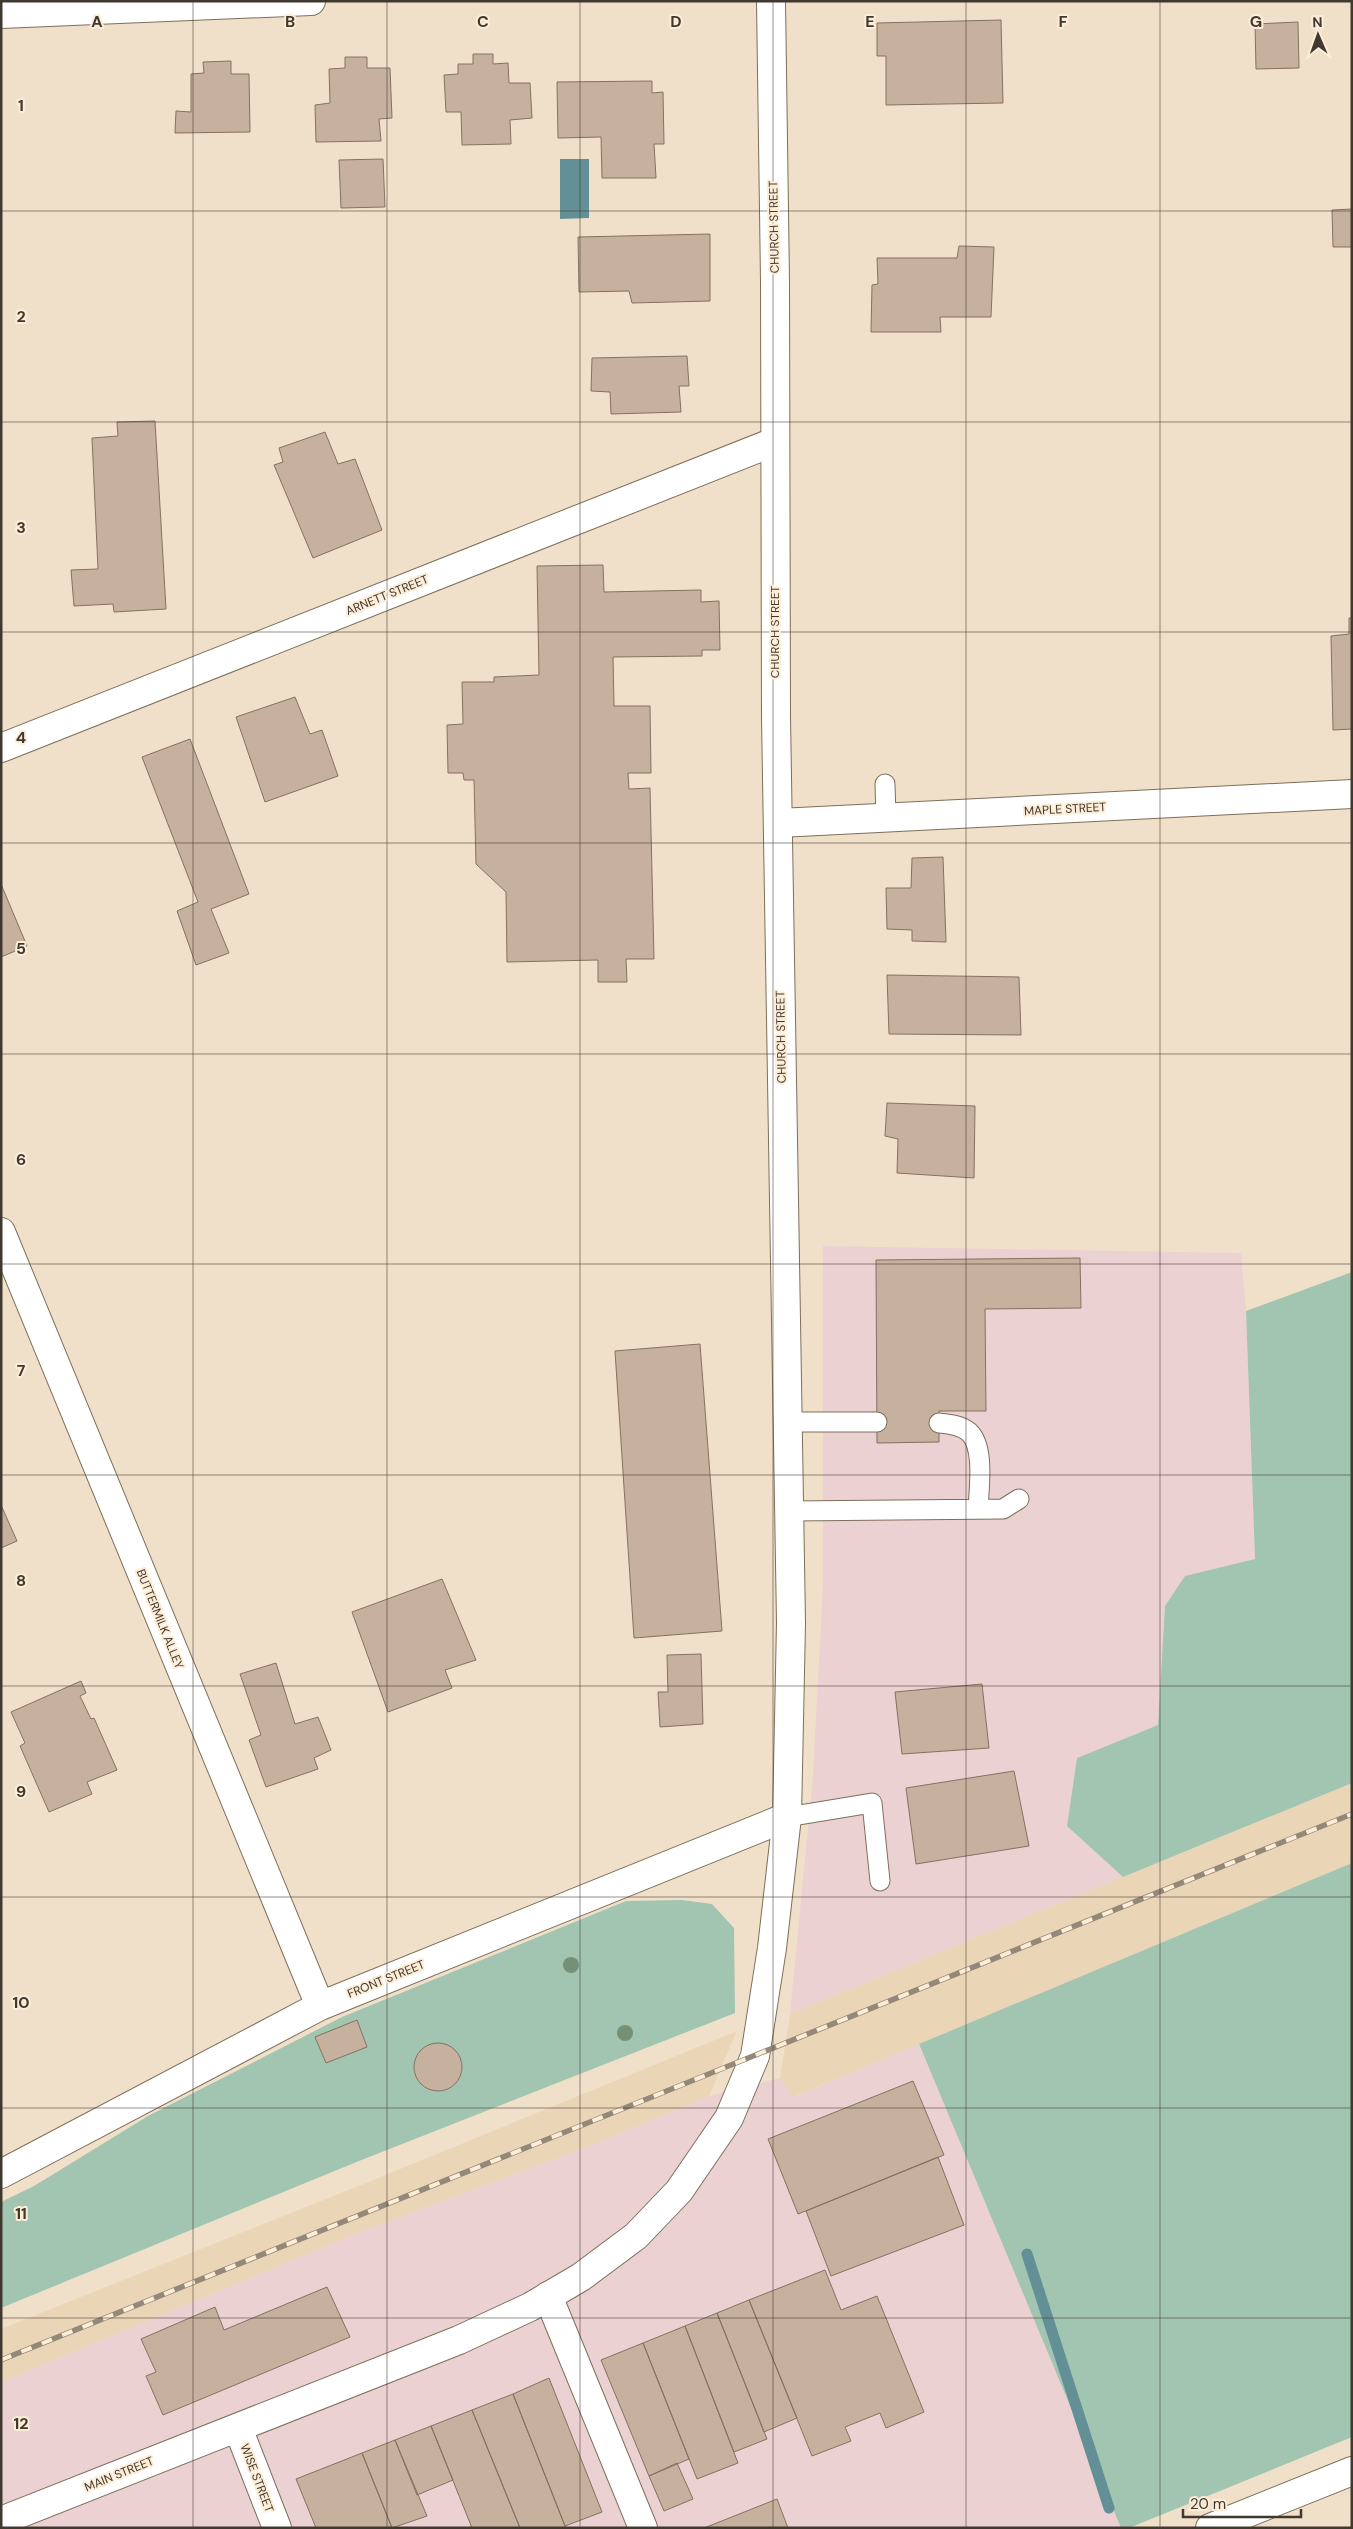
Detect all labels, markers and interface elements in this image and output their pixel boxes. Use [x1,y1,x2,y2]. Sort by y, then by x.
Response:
north arrow [1293,10,1343,60]
text: A [91,11,103,32]
text: B [285,11,295,32]
text: C [477,11,489,32]
text: D [670,11,682,32]
text: E [865,11,875,32]
text: F [1059,11,1068,32]
text: G [1250,11,1262,32]
text: N [1312,13,1323,31]
text: 1 [18,95,24,116]
street label: CHURCH STREET [765,180,783,273]
text: 2 [16,306,26,327]
text: 3 [16,517,26,538]
street label: ARNETT STREET [343,571,431,619]
street label: CHURCH STREET [767,585,783,678]
text: 4 [16,727,26,748]
street label: MAPLE STREET [1024,799,1107,819]
text: 5 [16,938,26,959]
street label: CHURCH STREET [772,990,790,1083]
text: 6 [16,1149,26,1170]
text: 7 [17,1360,26,1381]
street label: BUTTERMILK ALLEY [133,1567,187,1671]
text: 8 [16,1570,26,1591]
text: 9 [16,1781,26,1802]
street label: FRONT STREET [345,1956,427,2002]
text: 10 [12,1992,30,2013]
text: 11 [15,2203,27,2224]
text: 12 [13,2413,29,2434]
street label: WISE STREET [237,2441,278,2515]
street label: MAIN STREET [82,2453,156,2495]
scale bar [1183,2486,1300,2518]
text: 20 m [1190,2494,1226,2514]

